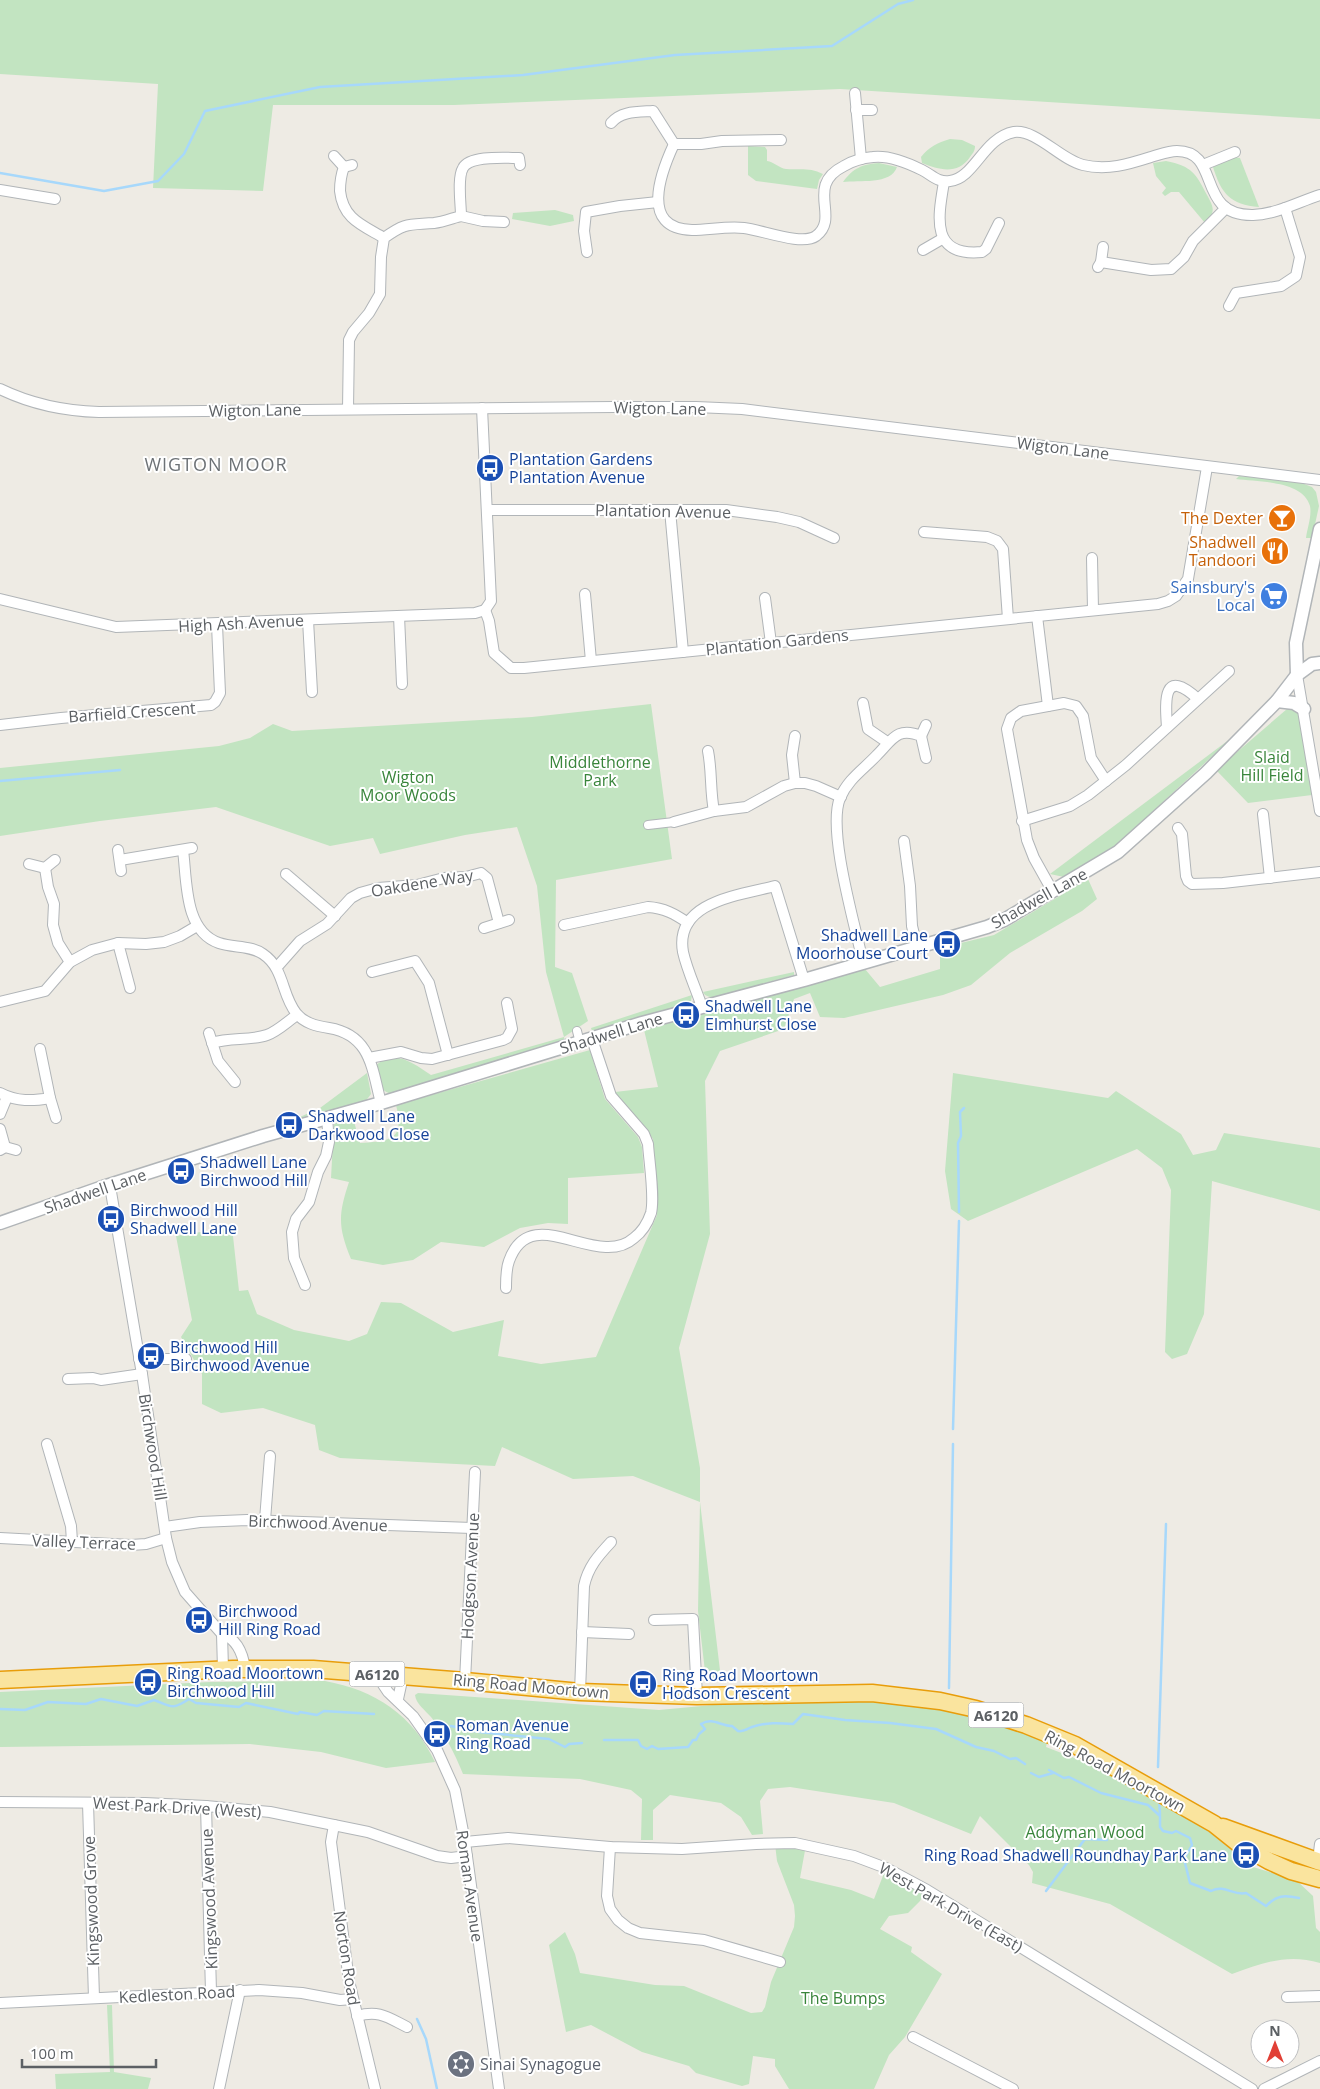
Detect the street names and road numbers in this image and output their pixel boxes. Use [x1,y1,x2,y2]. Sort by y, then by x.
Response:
street label: Wigton Lane [613,396,707,420]
street label: Wigton Lane [208,398,302,422]
street label: Wigton Lane [1016,431,1110,465]
street label: Plantation Avenue [595,499,731,523]
street label: High Ash Avenue [178,609,304,637]
street label: Plantation Gardens [704,624,850,660]
street label: Barfield Crescent [68,697,197,727]
street label: Shadwell Lane [987,862,1091,934]
street label: Oakdene Way [369,864,476,902]
street label: Shadwell Lane [557,1007,665,1059]
street label: Shadwell Lane [41,1163,149,1219]
street label: Birchwood Hill [134,1392,172,1502]
street label: Birchwood Avenue [248,1510,388,1536]
street label: Hodgson Avenue [456,1512,484,1640]
street label: Valley Terrace [32,1529,136,1555]
road number: A6120 [350,1662,404,1686]
street label: Ring Road Moortown [452,1668,610,1704]
road number: A6120 [968,1702,1024,1728]
street label: Ring Road Moortown [1041,1725,1189,1817]
street label: West Park Drive (West) [92,1792,262,1822]
street label: Kingswood Avenue [196,1828,222,1970]
street label: Roman Avenue [451,1829,489,1943]
street label: Kingswood Grove [78,1835,104,1967]
street label: West Park Drive (East) [875,1857,1027,1957]
street label: Norton Road [329,1909,365,2007]
street label: Kedleston Road [118,1980,236,2008]

